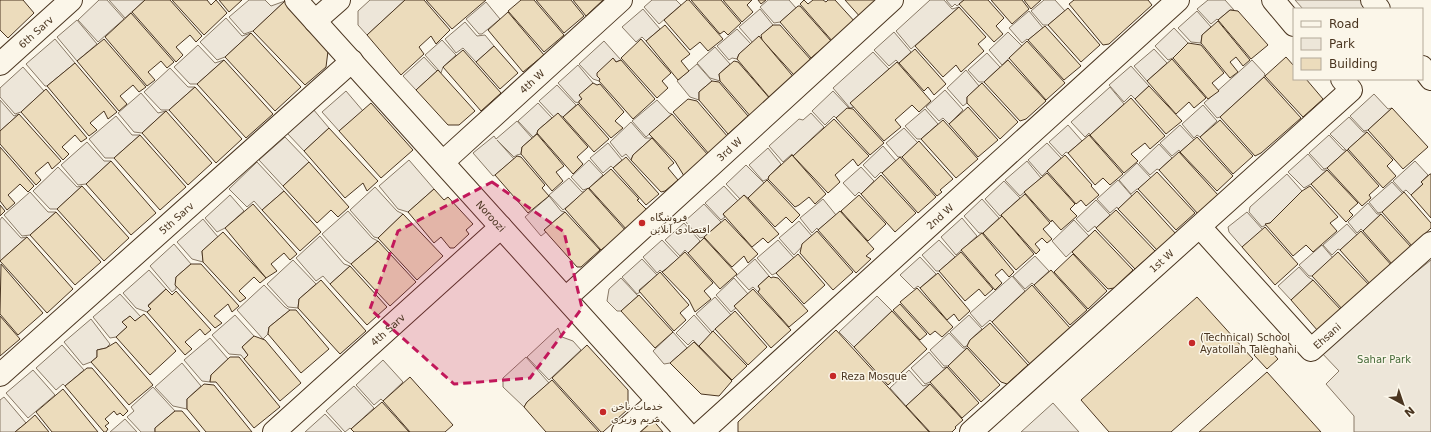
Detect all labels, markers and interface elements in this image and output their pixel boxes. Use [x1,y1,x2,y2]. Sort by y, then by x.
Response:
legend [1293,8,1423,80]
street label: 6th Sarv [17,14,55,51]
text: Road [1329,17,1359,31]
text: Park [1329,37,1355,51]
text: Building [1329,57,1378,71]
street label: 4th W [517,67,547,96]
street label: 3rd W [715,135,744,163]
street label: Noroozi [474,199,507,234]
street label: 5th Sarv [157,200,196,236]
street label: 2nd W [924,202,956,232]
place label: فروشگاه اقتصادی آنلاین [650,212,710,235]
marker: فروشگاه اقتصادی آنلاین [637,218,647,228]
street label: 1st W [1147,247,1176,275]
street label: 4th Sarv [368,311,407,348]
street label: Ehsani [1311,321,1343,351]
place label: (Technical) School Ayatollah Taleghani [1200,332,1297,355]
marker: (Technical) School Ayatollah Taleghani [1187,338,1197,348]
park label: Sahar Park [1357,354,1411,365]
marker: Reza Mosque [828,371,838,381]
place label: Reza Mosque [841,371,907,382]
north arrow [1383,384,1423,424]
place label: خدمات ناخن مریم وزیری [611,401,663,425]
text: N [1401,403,1417,419]
marker: خدمات ناخن مریم وزیری [598,407,608,417]

